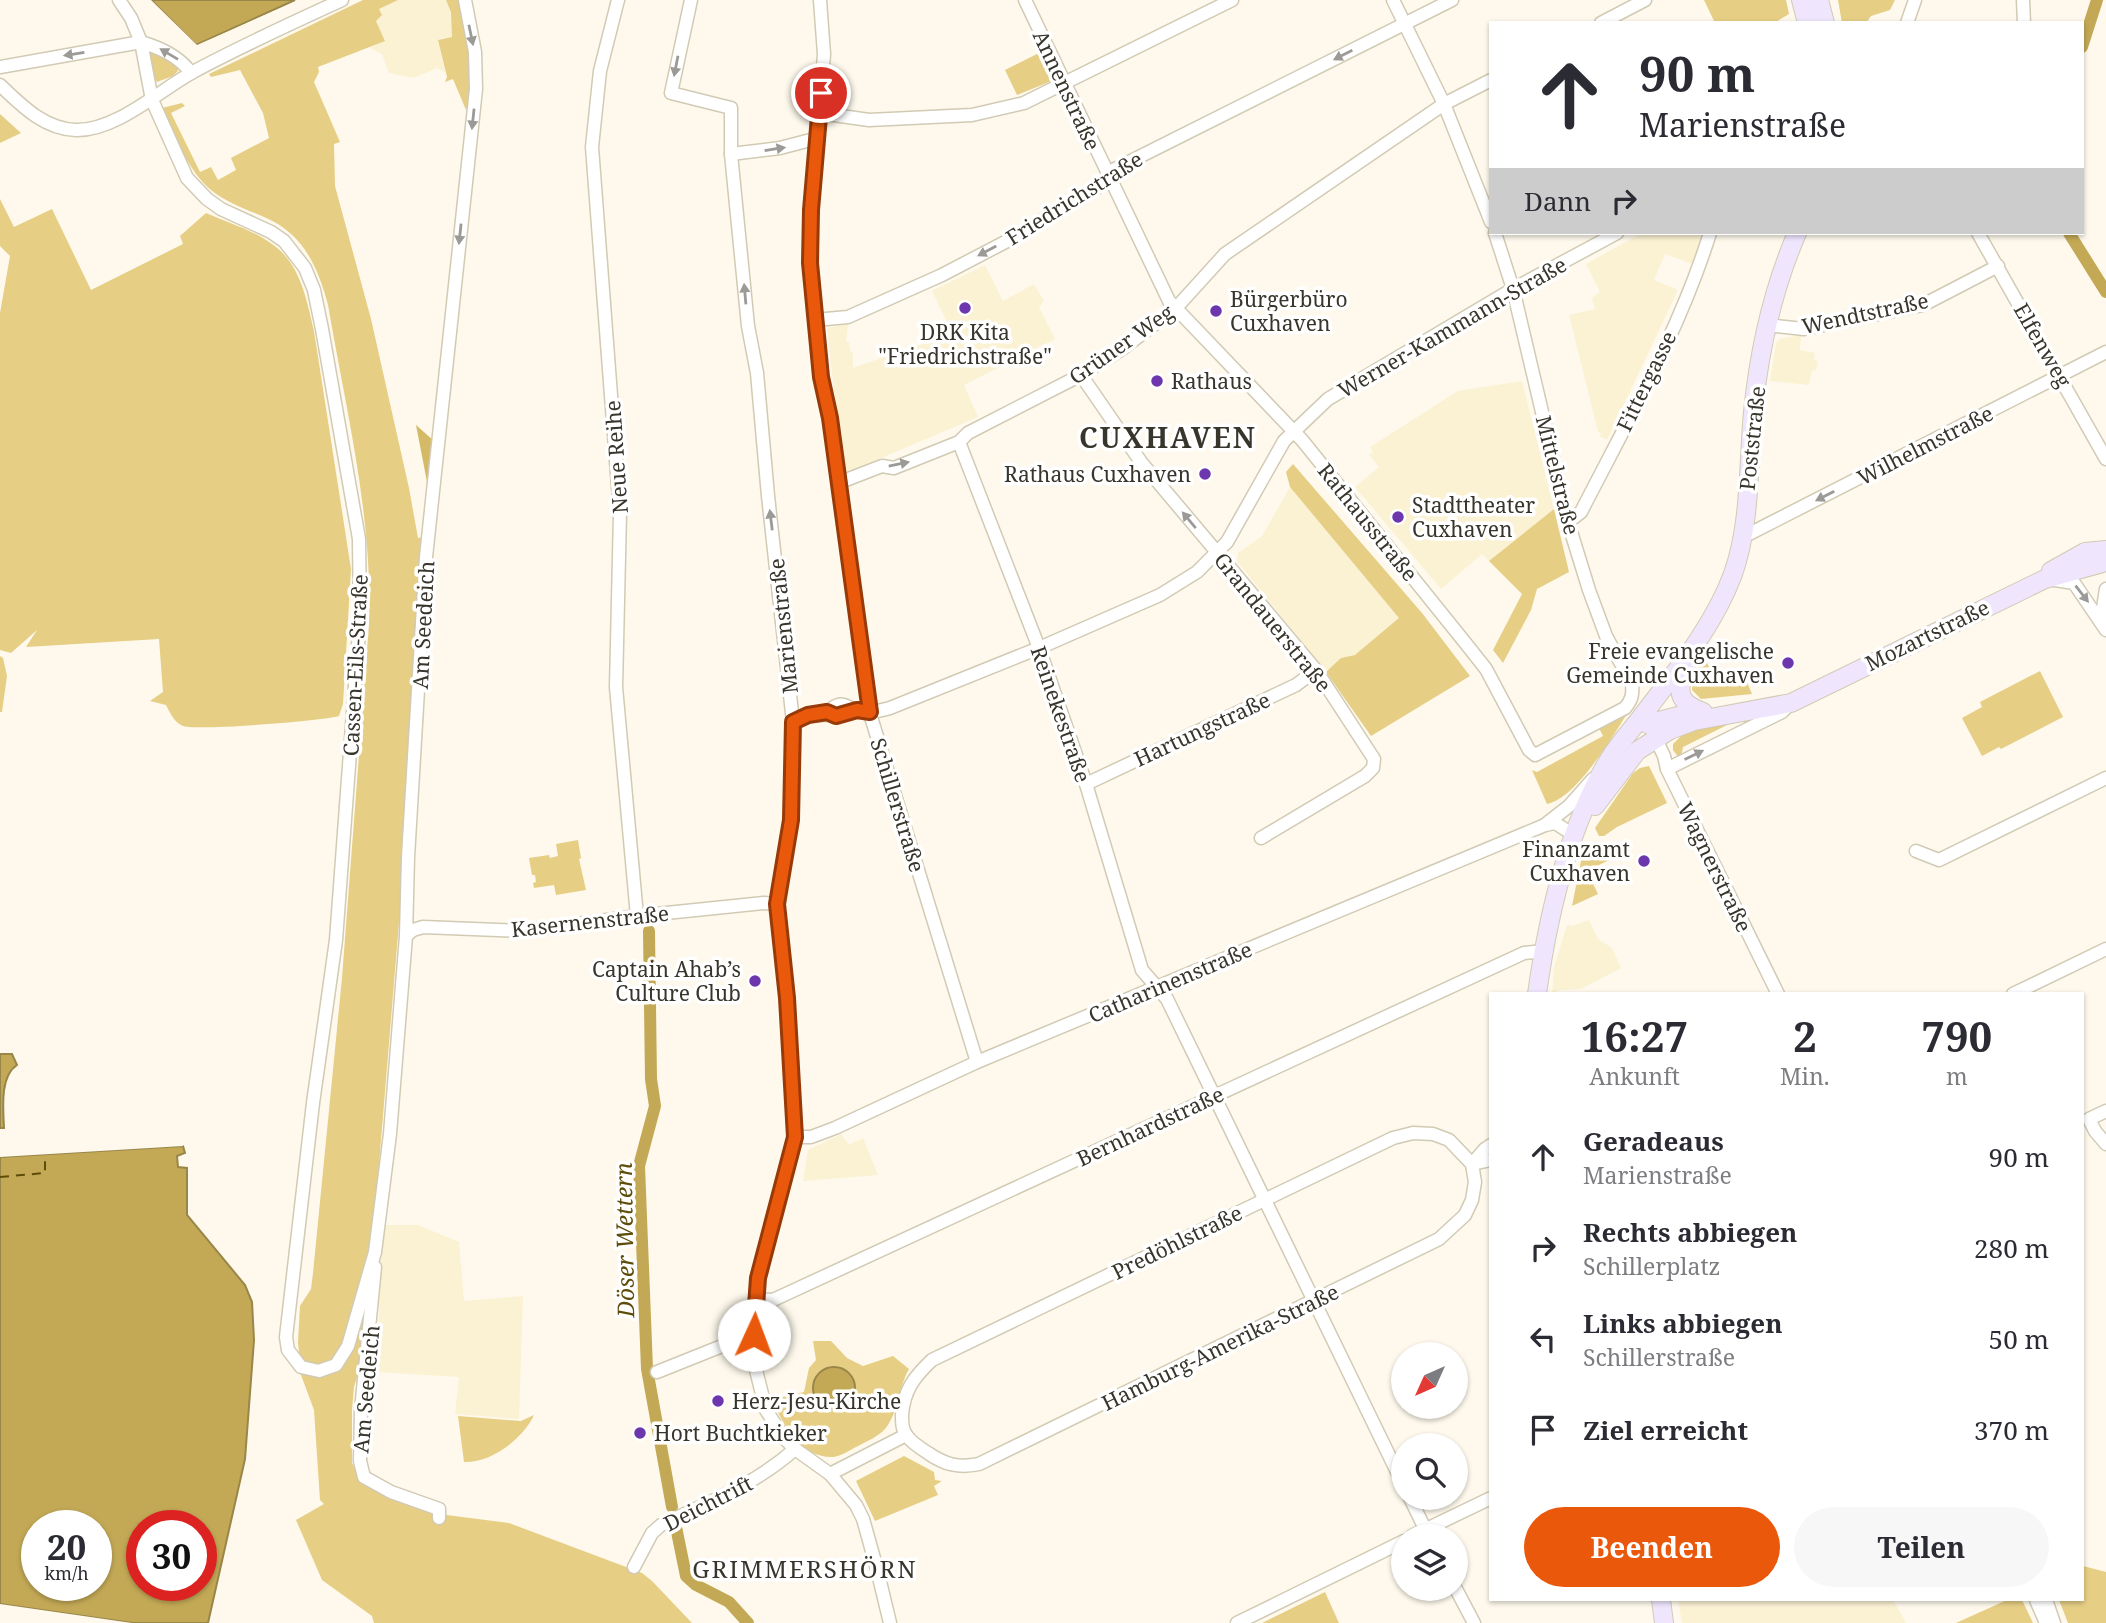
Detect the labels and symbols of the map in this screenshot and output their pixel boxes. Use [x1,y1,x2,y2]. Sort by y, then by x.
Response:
one-way arrow [466,24,477,46]
street label: Annenstraße [1027,25,1107,155]
one-way arrow [159,48,178,60]
one-way arrow [63,49,85,60]
one-way arrow [1333,49,1353,60]
one-way arrow [670,55,681,77]
pin [791,63,851,123]
one-way arrow [467,108,478,130]
one-way arrow [764,143,786,154]
street label: Friedrichstraße [1000,145,1148,251]
one-way arrow [454,223,465,245]
one-way arrow [977,246,997,257]
street label: Werner-Kammann-Straße [1333,250,1571,404]
one-way arrow [739,283,750,305]
place label: Bürgerbüro Cuxhaven [1230,285,1348,337]
street label: Wendtstraße [1799,286,1931,340]
street label: Grüner Weg [1063,297,1179,390]
street label: Elfenweg [2008,298,2079,393]
marker: DRK Kita "Friedrichstraße" [957,300,973,316]
marker: Bürgerbüro Cuxhaven [1208,303,1224,319]
place label: DRK Kita "Friedrichstraße" [878,318,1052,370]
street label: Fittergasse [1610,326,1682,436]
place label: Rathaus [1171,367,1252,395]
marker: Rathaus [1149,373,1165,389]
street label: Poststraße [1733,384,1771,492]
street label: Neue Reihe [598,399,634,515]
street label: Wilhelmstraße [1852,399,1998,491]
street label: Mittelstraße [1530,412,1586,538]
district label: CUXHAVEN [1079,418,1257,456]
street label: Rathausstraße [1312,457,1424,587]
one-way arrow [888,459,910,470]
place label: Rathaus Cuxhaven [1004,460,1191,488]
marker: Rathaus Cuxhaven [1197,466,1213,482]
one-way arrow [1815,490,1835,501]
place label: Stadttheater Cuxhaven [1412,491,1535,543]
one-way arrow [765,509,776,531]
marker: Stadttheater Cuxhaven [1390,509,1406,525]
one-way arrow [1182,511,1197,528]
street label: Grandauerstraße [1208,546,1338,698]
street label: Marienstraße [762,557,804,695]
street label: Am Seedeich [406,560,440,690]
street label: Cassen-Eils-Straße [336,573,374,757]
one-way arrow [2075,584,2090,602]
street label: Mozartstraße [1860,593,1994,677]
place label: Freie evangelische Gemeinde Cuxhaven [1566,637,1774,689]
street label: Reinekestraße [1025,642,1097,786]
marker: Freie evangelische Gemeinde Cuxhaven [1780,655,1796,671]
street label: Hartungstraße [1130,685,1274,773]
street label: Schillerstraße [864,734,932,876]
one-way arrow [1684,750,1704,761]
street label: Wagnerstraße [1671,797,1759,937]
place label: Finanzamt Cuxhaven [1522,835,1630,887]
marker: Finanzamt Cuxhaven [1636,853,1652,869]
street label: Kasernenstraße [510,899,670,943]
street label: Catharinenstraße [1084,935,1256,1029]
place label: Captain Ahab’s Culture Club [592,955,741,1007]
marker: Captain Ahab’s Culture Club [747,973,763,989]
street label: Bernhardstraße [1072,1080,1228,1172]
water label: Döser Wettern [607,1162,641,1319]
street label: Predöhlstraße [1107,1198,1247,1286]
street label: Hamburg-Amerika-Straße [1097,1277,1343,1417]
position arrow [717,1298,791,1372]
street label: Am Seedeich [346,1324,386,1454]
north arrow [1391,1342,1468,1419]
place label: Herz-Jesu-Kirche [732,1387,901,1415]
marker: Herz-Jesu-Kirche [710,1393,726,1409]
place label: Hort Buchtkieker [654,1419,827,1447]
marker: Hort Buchtkieker [632,1425,648,1441]
street label: Deichtrift [659,1469,757,1537]
speed limit sign: 30 [126,1510,217,1601]
district label: GRIMMERSHÖRN [692,1552,918,1585]

